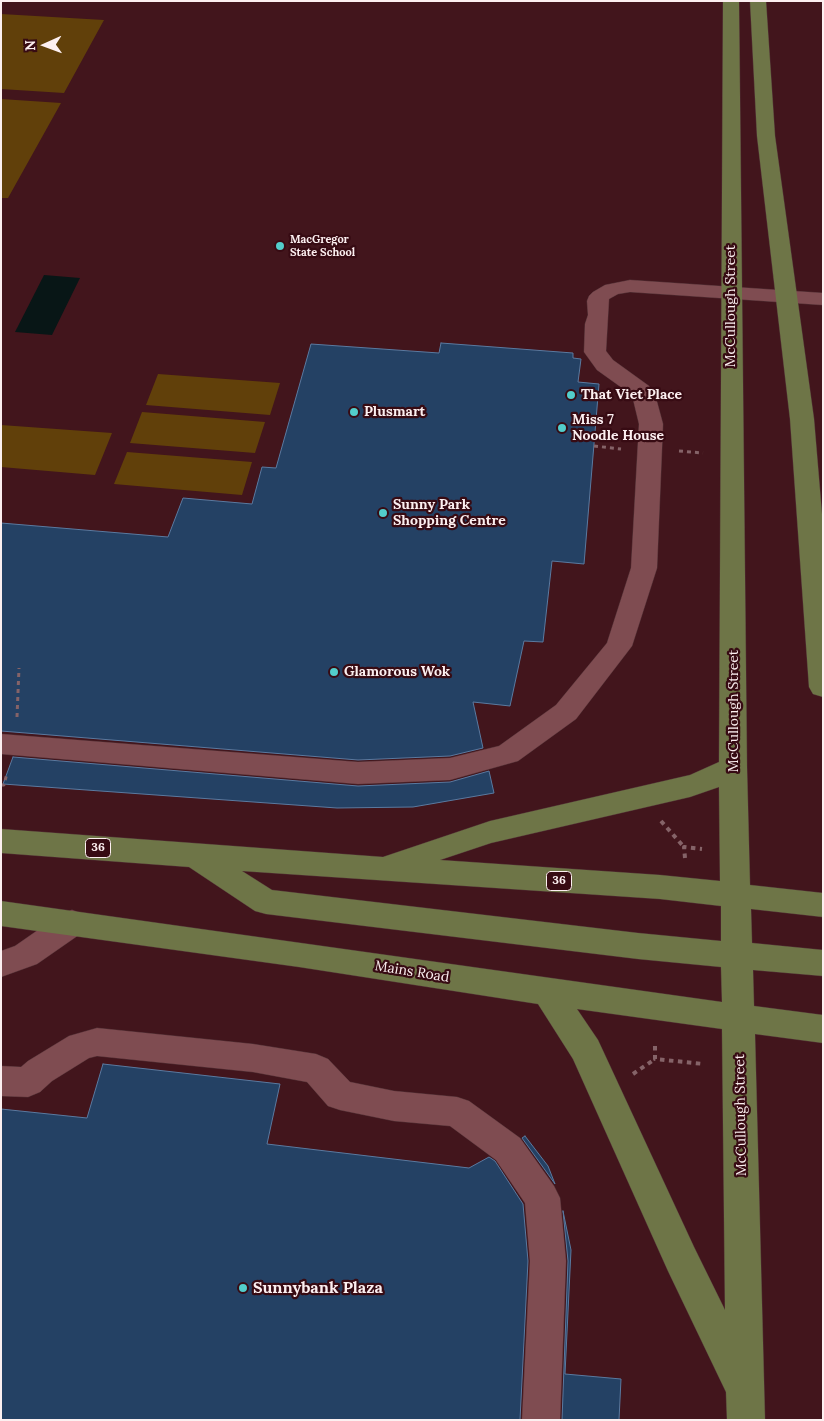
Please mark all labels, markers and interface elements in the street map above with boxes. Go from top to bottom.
north arrow [20,20,70,70]
text: N [21,40,39,51]
place label: MacGregor State School [290,233,355,259]
marker: MacGregor State School [274,240,286,252]
street label: McCullough Street [723,245,739,367]
place label: That Viet Place [581,387,682,403]
marker: That Viet Place [565,389,577,401]
place label: Plusmart [364,404,425,420]
marker: Plusmart [348,406,360,418]
place label: Miss 7 Noodle House [572,412,664,444]
marker: Miss 7 Noodle House [556,422,568,434]
place label: Sunny Park Shopping Centre [393,497,506,530]
marker: Sunny Park Shopping Centre [377,507,389,519]
street label: McCullough Street [726,650,742,772]
place label: Glamorous Wok [344,664,450,680]
marker: Glamorous Wok [328,666,340,678]
road number: 36 [86,838,110,858]
road number: 36 [546,871,572,890]
street label: Mains Road [374,958,450,986]
street label: McCullough Street [732,1054,750,1176]
place label: Sunnybank Plaza [253,1278,383,1298]
marker: Sunnybank Plaza [237,1282,249,1294]

